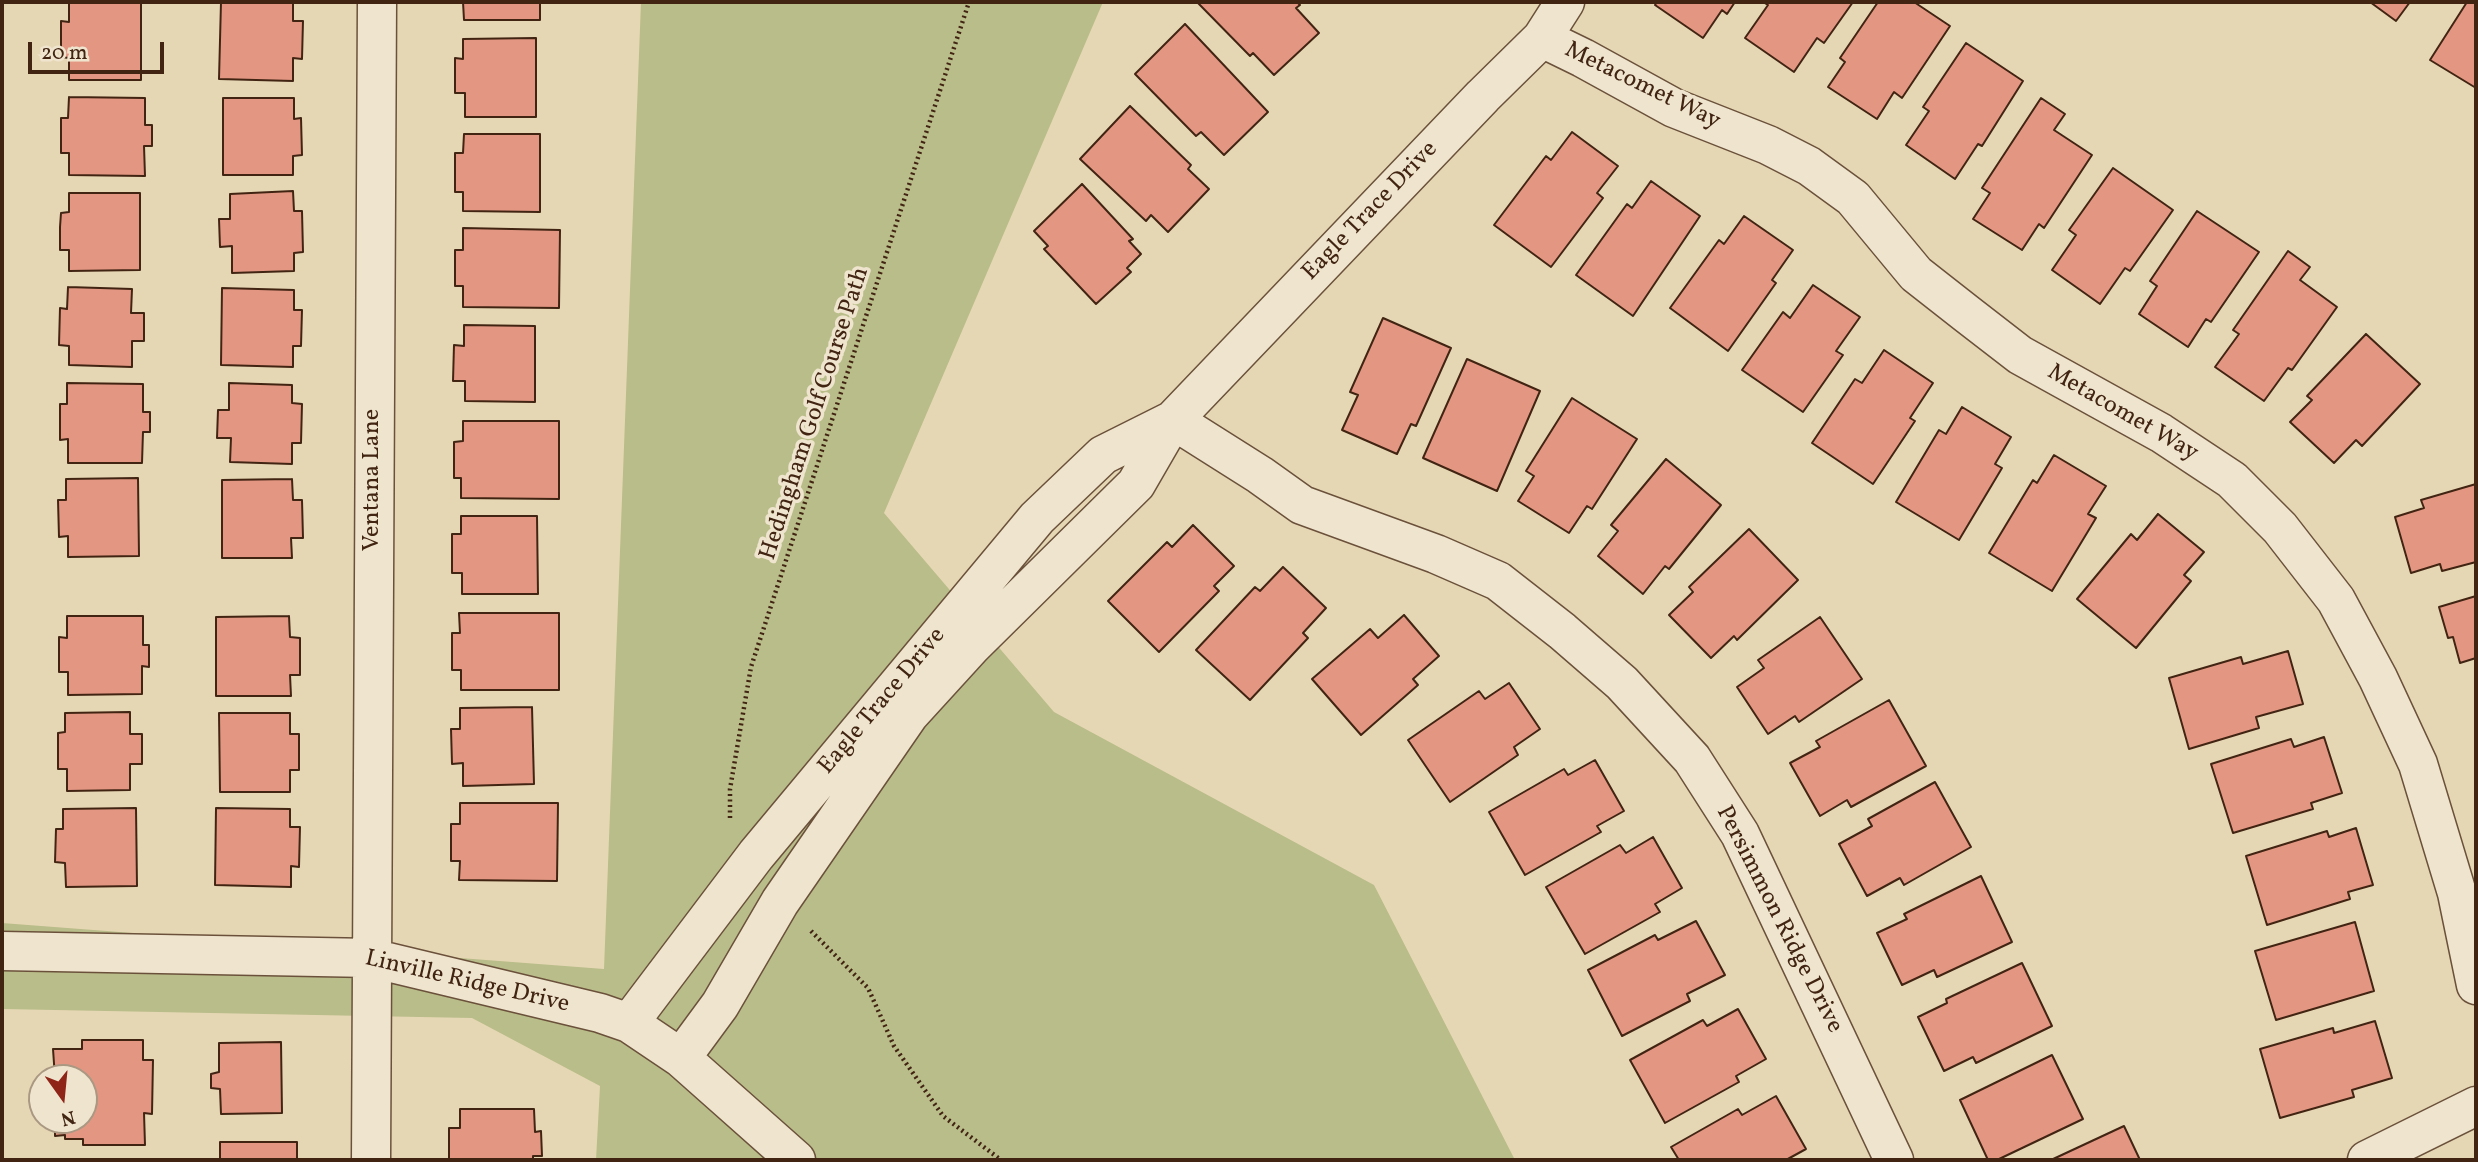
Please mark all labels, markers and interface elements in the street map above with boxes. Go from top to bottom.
scale bar [32,28,168,72]
street label: Metacomet Way [1559,37,1725,137]
text: 20 m [41,39,87,68]
street label: Eagle Trace Drive [1297,136,1445,288]
street label: Hedingham Golf Course Path [755,264,877,564]
street label: Metacomet Way [2041,359,2203,469]
street label: Ventana Lane [360,409,388,551]
street label: Eagle Trace Drive [813,623,953,781]
street label: Persimmon Ridge Drive [1708,802,1848,1038]
street label: Linville Ridge Drive [362,945,572,1021]
north arrow [28,1064,98,1134]
text: N [58,1103,78,1132]

